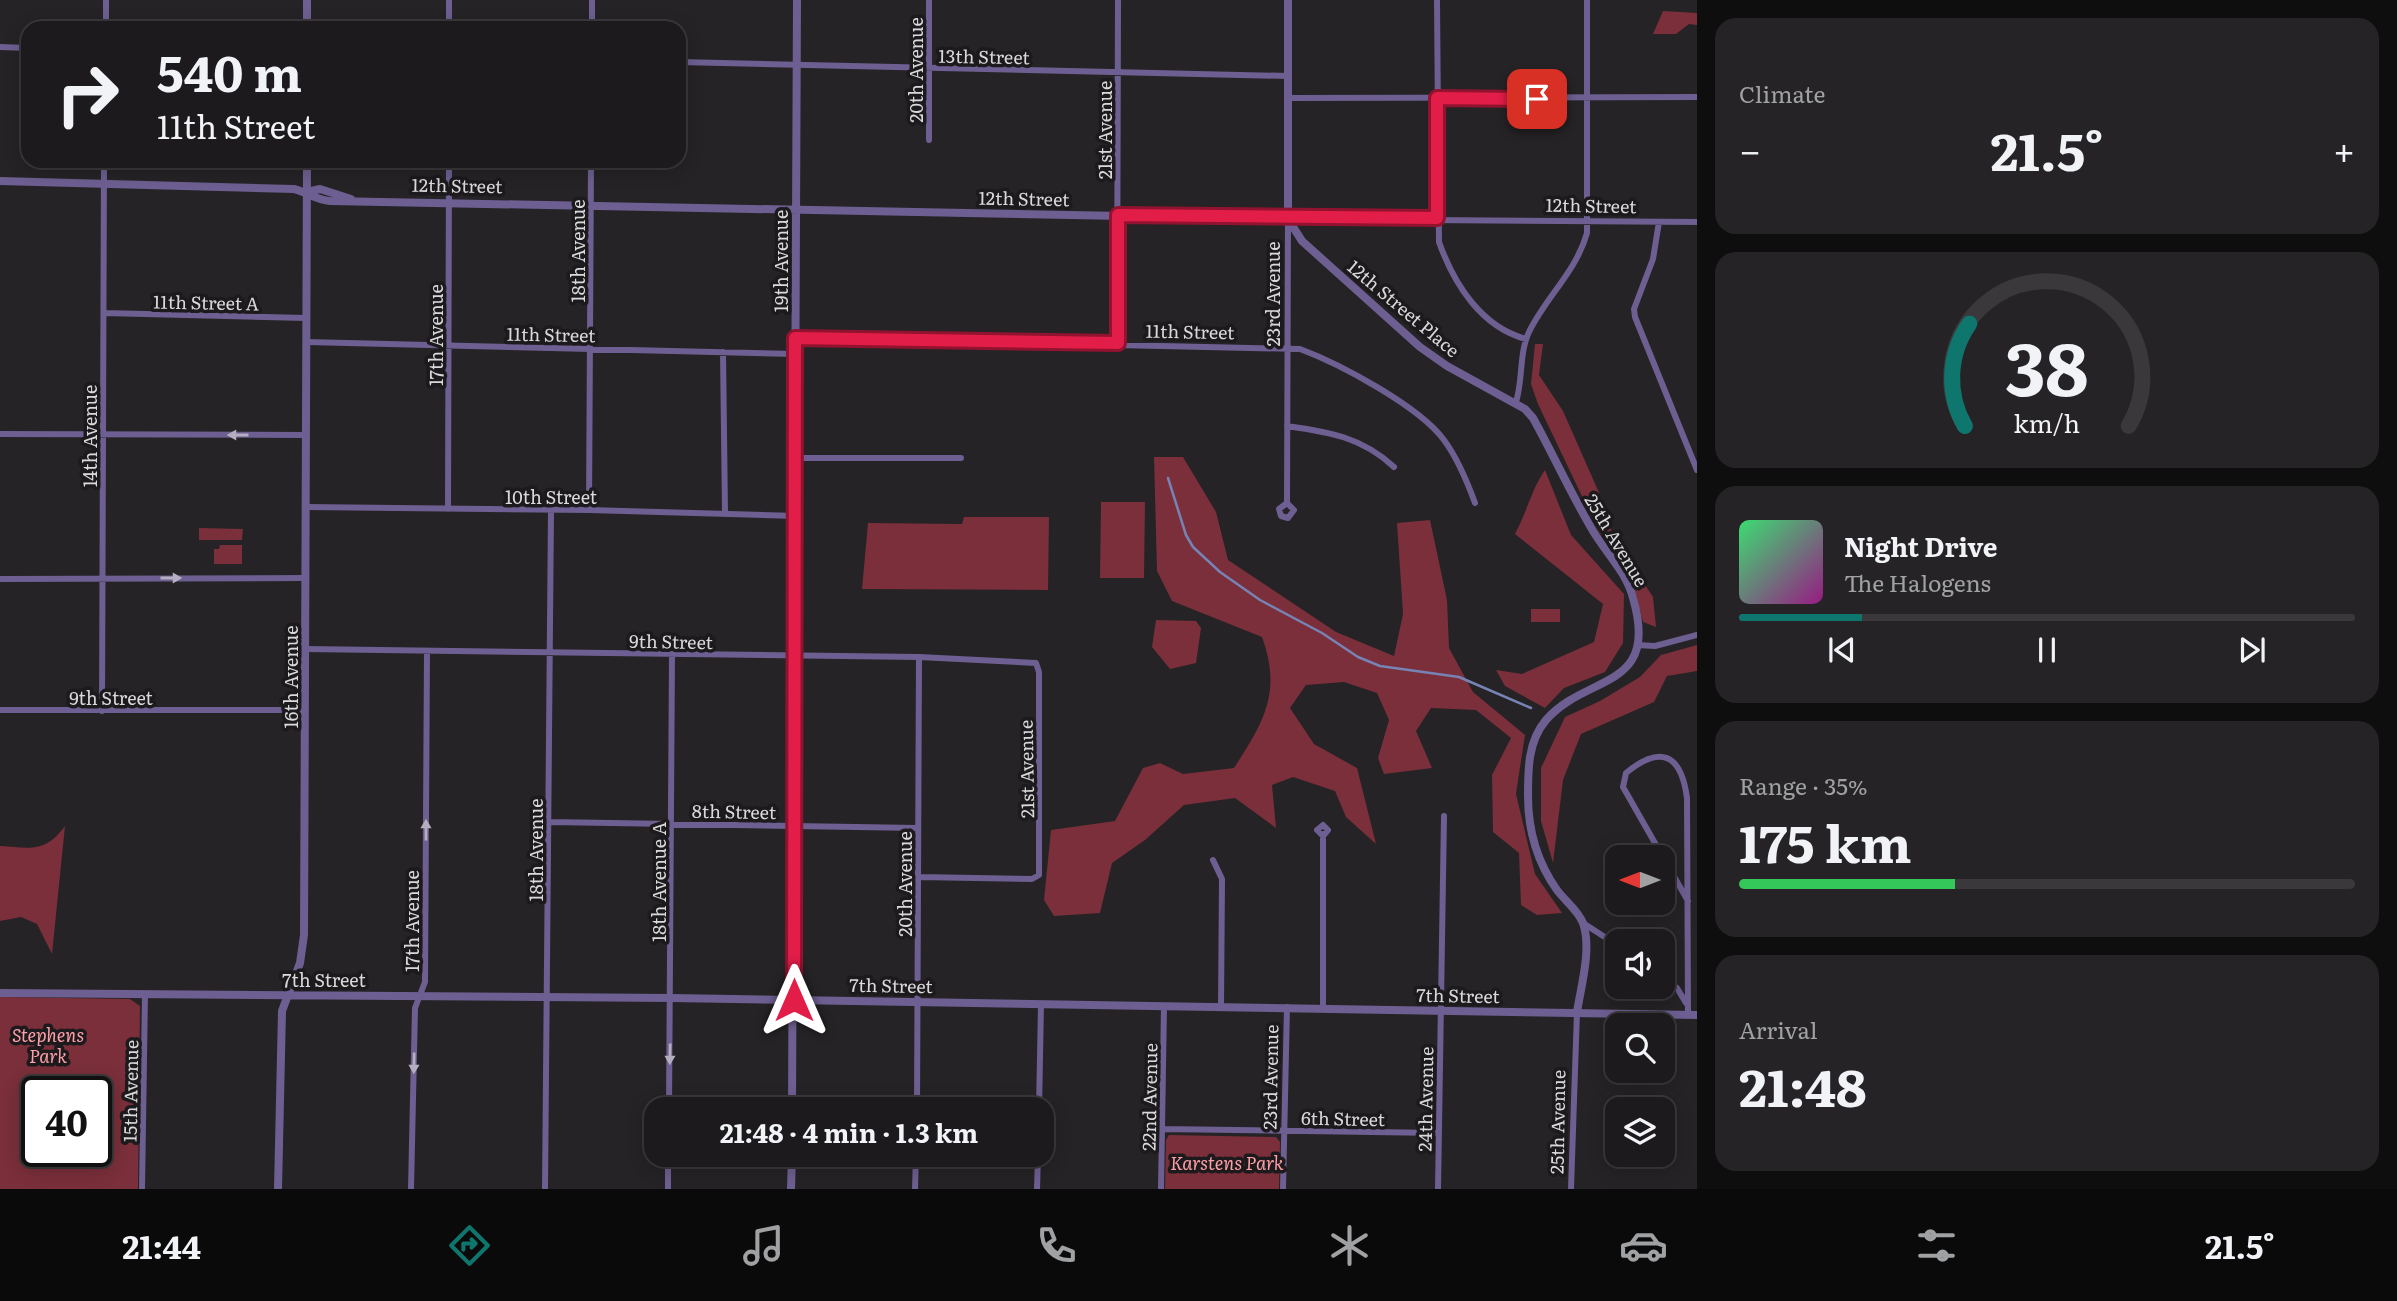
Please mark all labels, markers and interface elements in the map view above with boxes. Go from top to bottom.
street label: 20th Avenue [902,17,929,123]
text: 540 m [157,34,302,107]
street label: 13th Street [938,42,1031,70]
icon: right [42,49,133,140]
pin [1507,69,1567,129]
text: Climate [1739,76,1825,110]
icon: arrive [1518,80,1556,118]
street label: 21st Avenue [1091,81,1118,179]
text: 11th Street [157,101,315,149]
text: 21.5° [1990,110,2104,187]
text: − [1739,120,1761,177]
text: + [2333,120,2355,177]
street label: 12th Street [411,171,503,199]
street label: 12th Street [978,184,1070,212]
street label: 12th Street [1545,191,1637,219]
street label: 18th Avenue [564,199,591,303]
street label: 19th Avenue [767,210,794,312]
street label: 23rd Avenue [1259,241,1286,347]
street label: 12th Street Place [1342,253,1466,363]
street label: 17th Avenue [422,284,449,386]
street label: 11th Street A [153,288,259,316]
text: 38 [2005,311,2089,419]
street label: 11th Street [1145,317,1235,345]
street label: 11th Street [506,320,596,348]
street label: 14th Avenue [76,385,103,487]
text: km/h [2014,404,2080,441]
one-way arrow [227,429,249,441]
street label: 10th Street [505,483,598,510]
street label: 25th Avenue [1579,488,1655,592]
text: Night Drive [1844,526,1998,565]
text: The Halogens [1844,565,1991,599]
one-way arrow [161,572,183,584]
street label: 16th Avenue [277,626,304,728]
street label: 9th Street [629,627,714,655]
icon: previous [1823,631,1861,669]
icon: pause [2028,631,2066,669]
icon: next [2233,631,2271,669]
street label: 9th Street [69,684,154,711]
street label: 21st Avenue [1012,720,1040,818]
text: Range · 35% [1739,768,1868,802]
street label: 8th Street [692,797,777,825]
street label: 18th Avenue [522,798,549,902]
text: 175 km [1739,802,1912,879]
one-way arrow [420,819,432,841]
street label: 18th Avenue A [645,822,672,942]
street label: 20th Avenue [891,831,918,937]
north arrow [1605,845,1675,915]
map controls [1605,845,1675,1167]
street label: 17th Avenue [398,870,425,972]
button: sound [1605,929,1675,999]
position arrow [757,963,831,1037]
street label: 7th Street [282,966,366,993]
street label: 7th Street [849,971,934,999]
street label: 7th Street [1416,981,1501,1009]
text: Arrival [1739,1012,1818,1046]
button: search [1605,1013,1675,1083]
park label: Stephens Park [12,1021,84,1069]
street label: 23rd Avenue [1256,1024,1284,1130]
street label: 15th Avenue [116,1040,144,1142]
one-way arrow [665,1043,676,1065]
street label: 22nd Avenue [1135,1043,1163,1151]
street label: 24th Avenue [1411,1046,1439,1152]
text: 21:48 [1739,1046,1867,1123]
one-way arrow [408,1052,420,1074]
street label: 25th Avenue [1543,1070,1571,1174]
speed limit sign: 40 [21,1076,112,1167]
button: layers [1605,1097,1675,1167]
street label: 6th Street [1301,1104,1386,1132]
text: 21:48 · 4 min · 1.3 km [720,1112,978,1151]
park label: Karstens Park [1170,1149,1284,1176]
text: 21:44 [122,1221,201,1269]
icon: directions [445,1221,494,1270]
icon: music [739,1221,788,1270]
icon: phone [1032,1221,1081,1270]
icon: climate [1325,1221,1374,1270]
icon: car [1619,1221,1668,1270]
icon: filters [1912,1221,1961,1270]
text: 21.5° [2205,1221,2275,1269]

